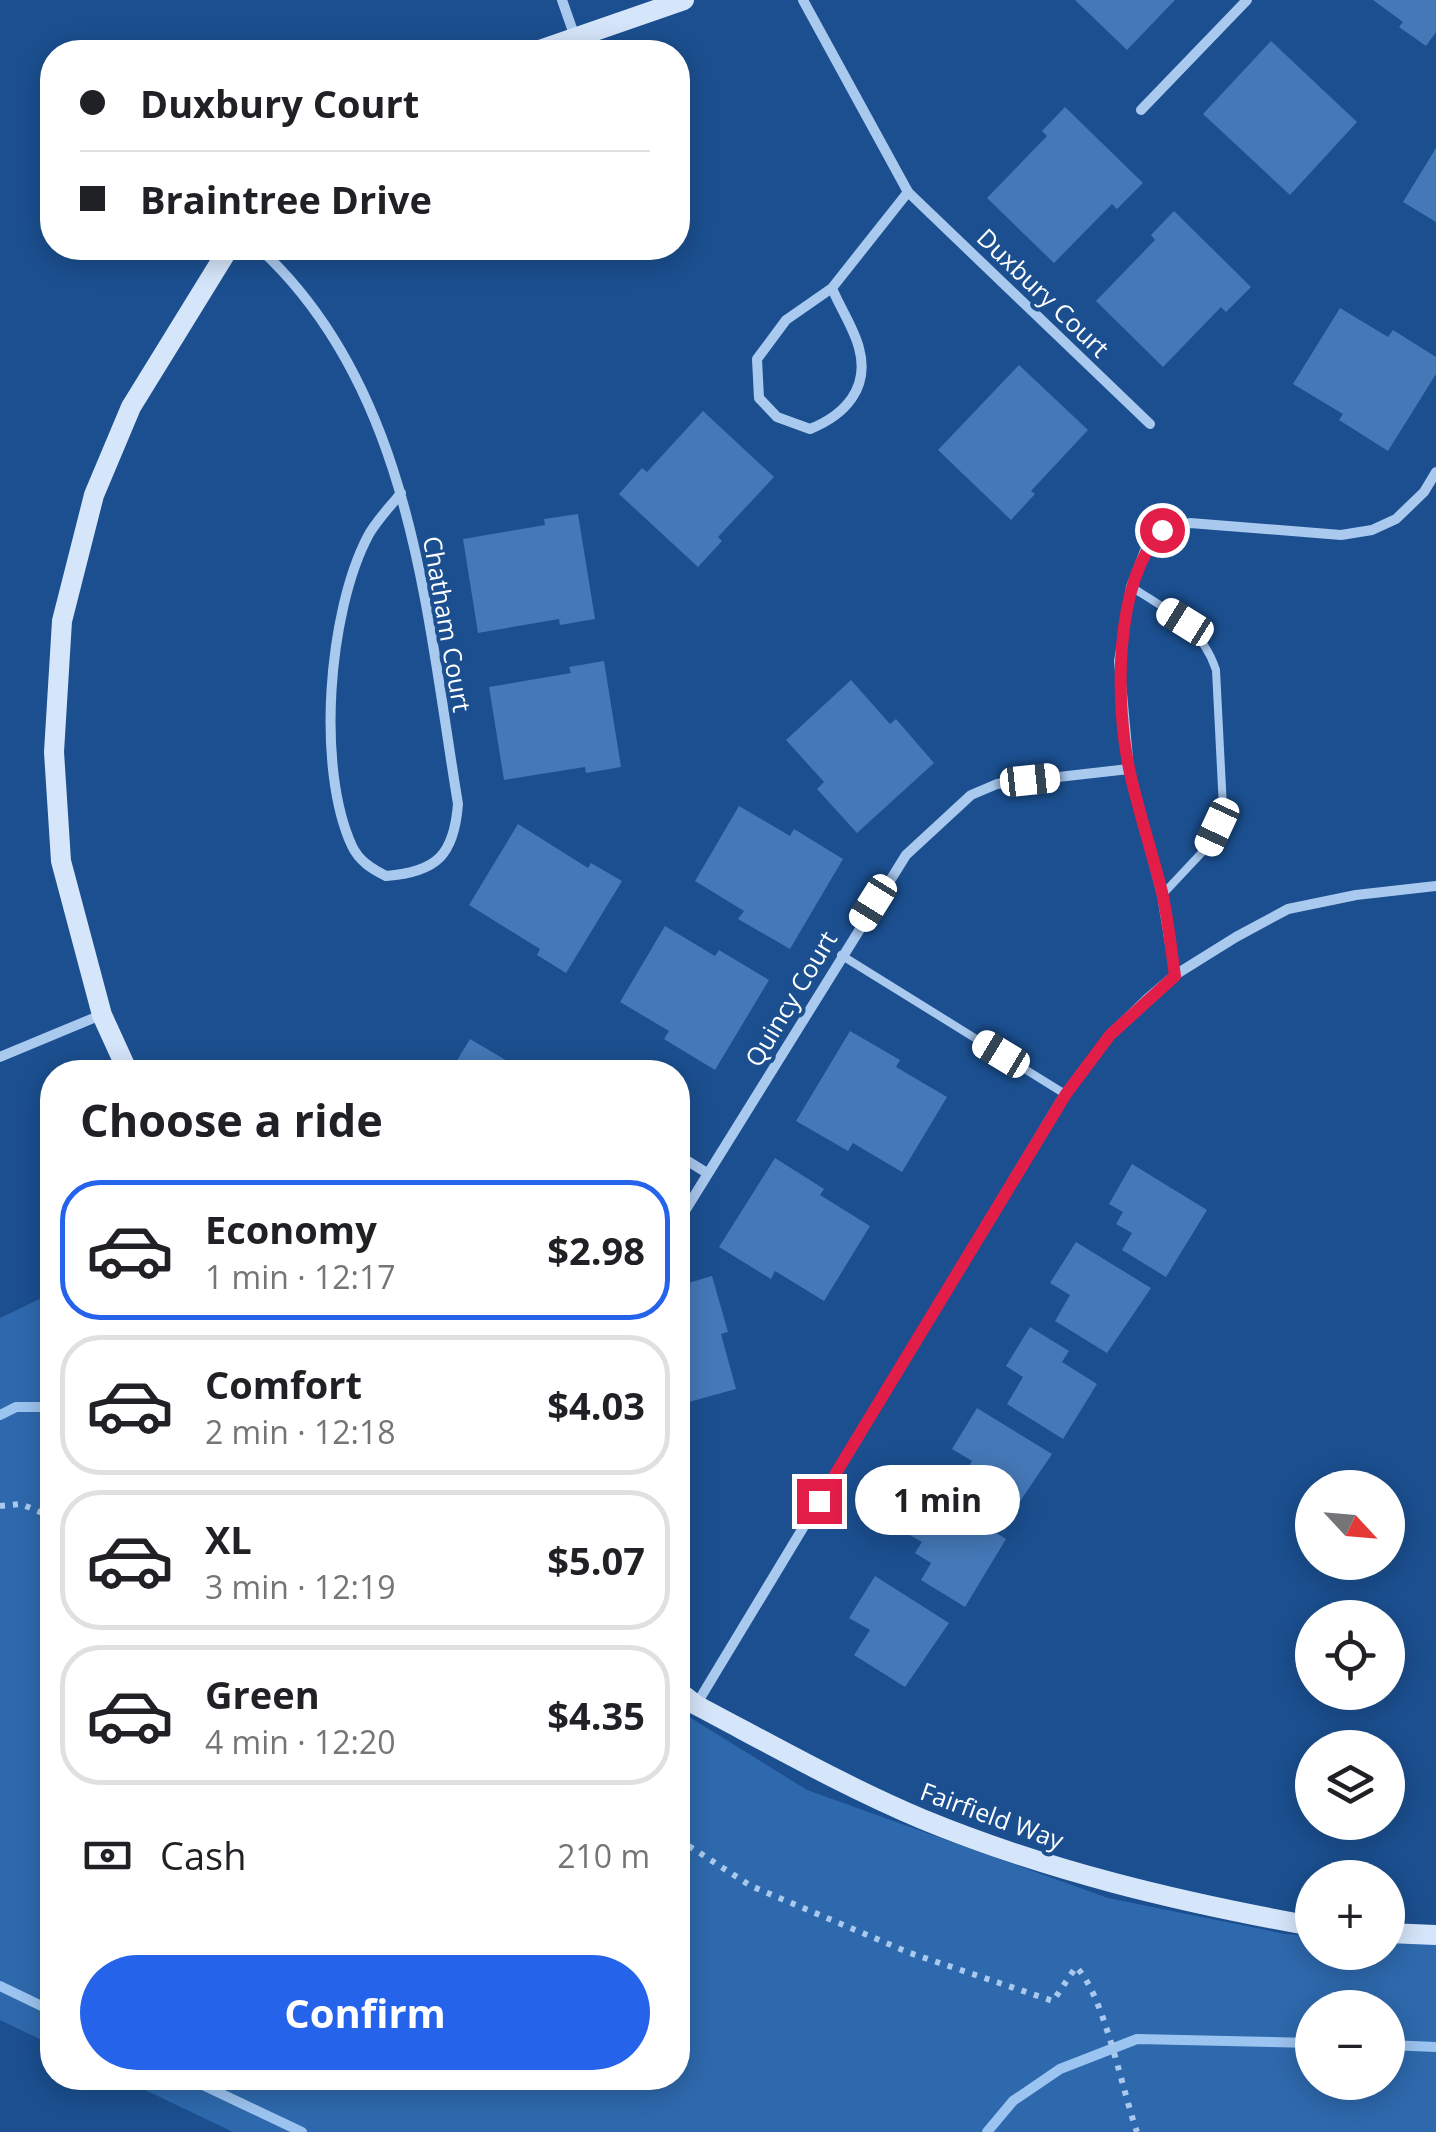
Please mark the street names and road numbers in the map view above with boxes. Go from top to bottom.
street label: Duxbury Court [970,220,1117,364]
street label: Chatham Court [416,533,480,715]
street label: Quincy Court [736,924,844,1073]
street label: Fairfield Way [916,1773,1069,1857]

